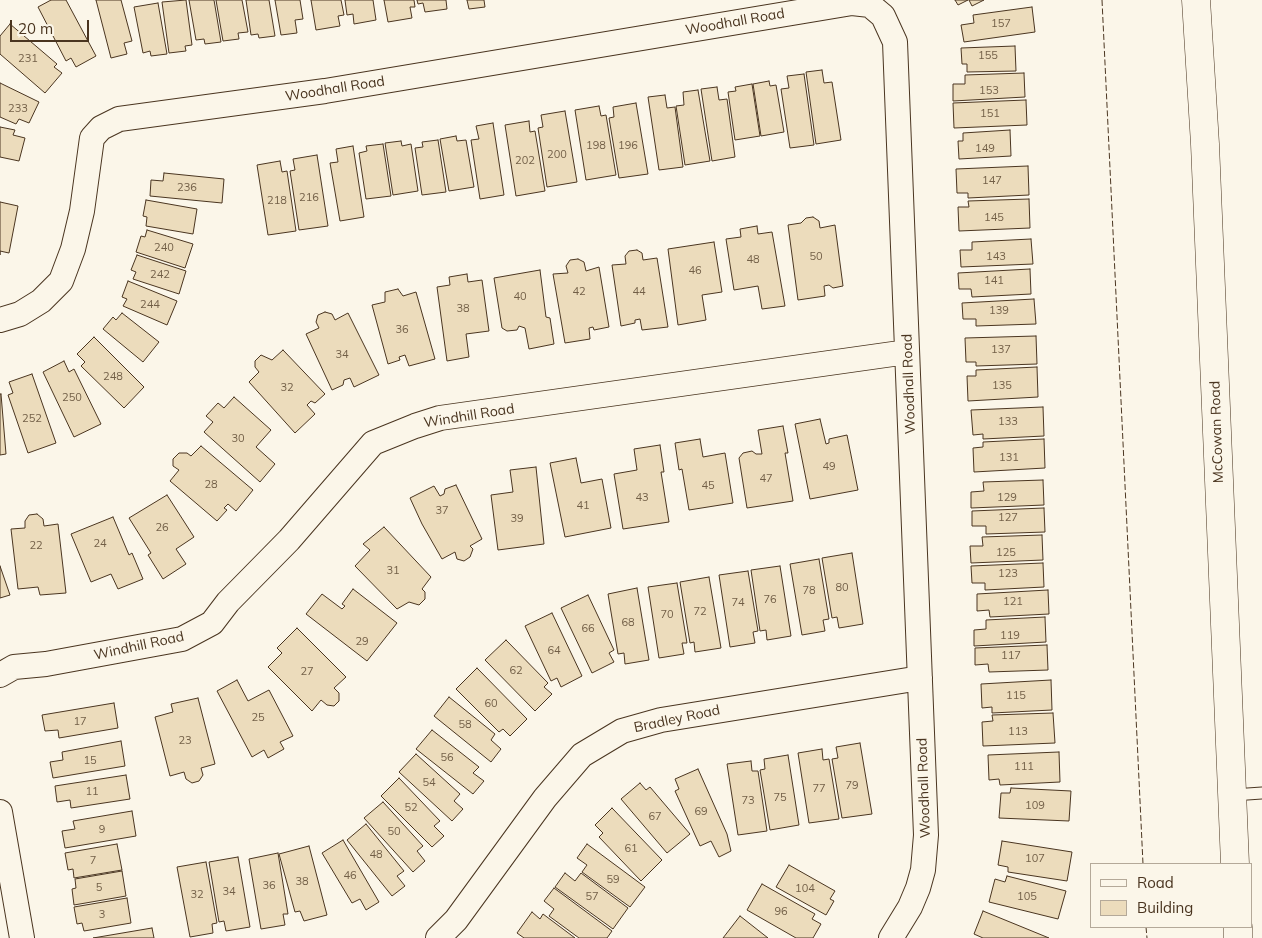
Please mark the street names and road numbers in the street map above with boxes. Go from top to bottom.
street label: Woodhall Road [684,5,786,39]
street label: Woodhall Road [284,73,386,105]
street label: Woodhall Road [899,334,919,434]
street label: McCowan Road [1207,380,1227,484]
street label: Windhill Road [422,401,516,431]
street label: Windhill Road [92,628,186,664]
street label: Bradley Road [632,702,722,736]
street label: Woodhall Road [914,738,934,838]

